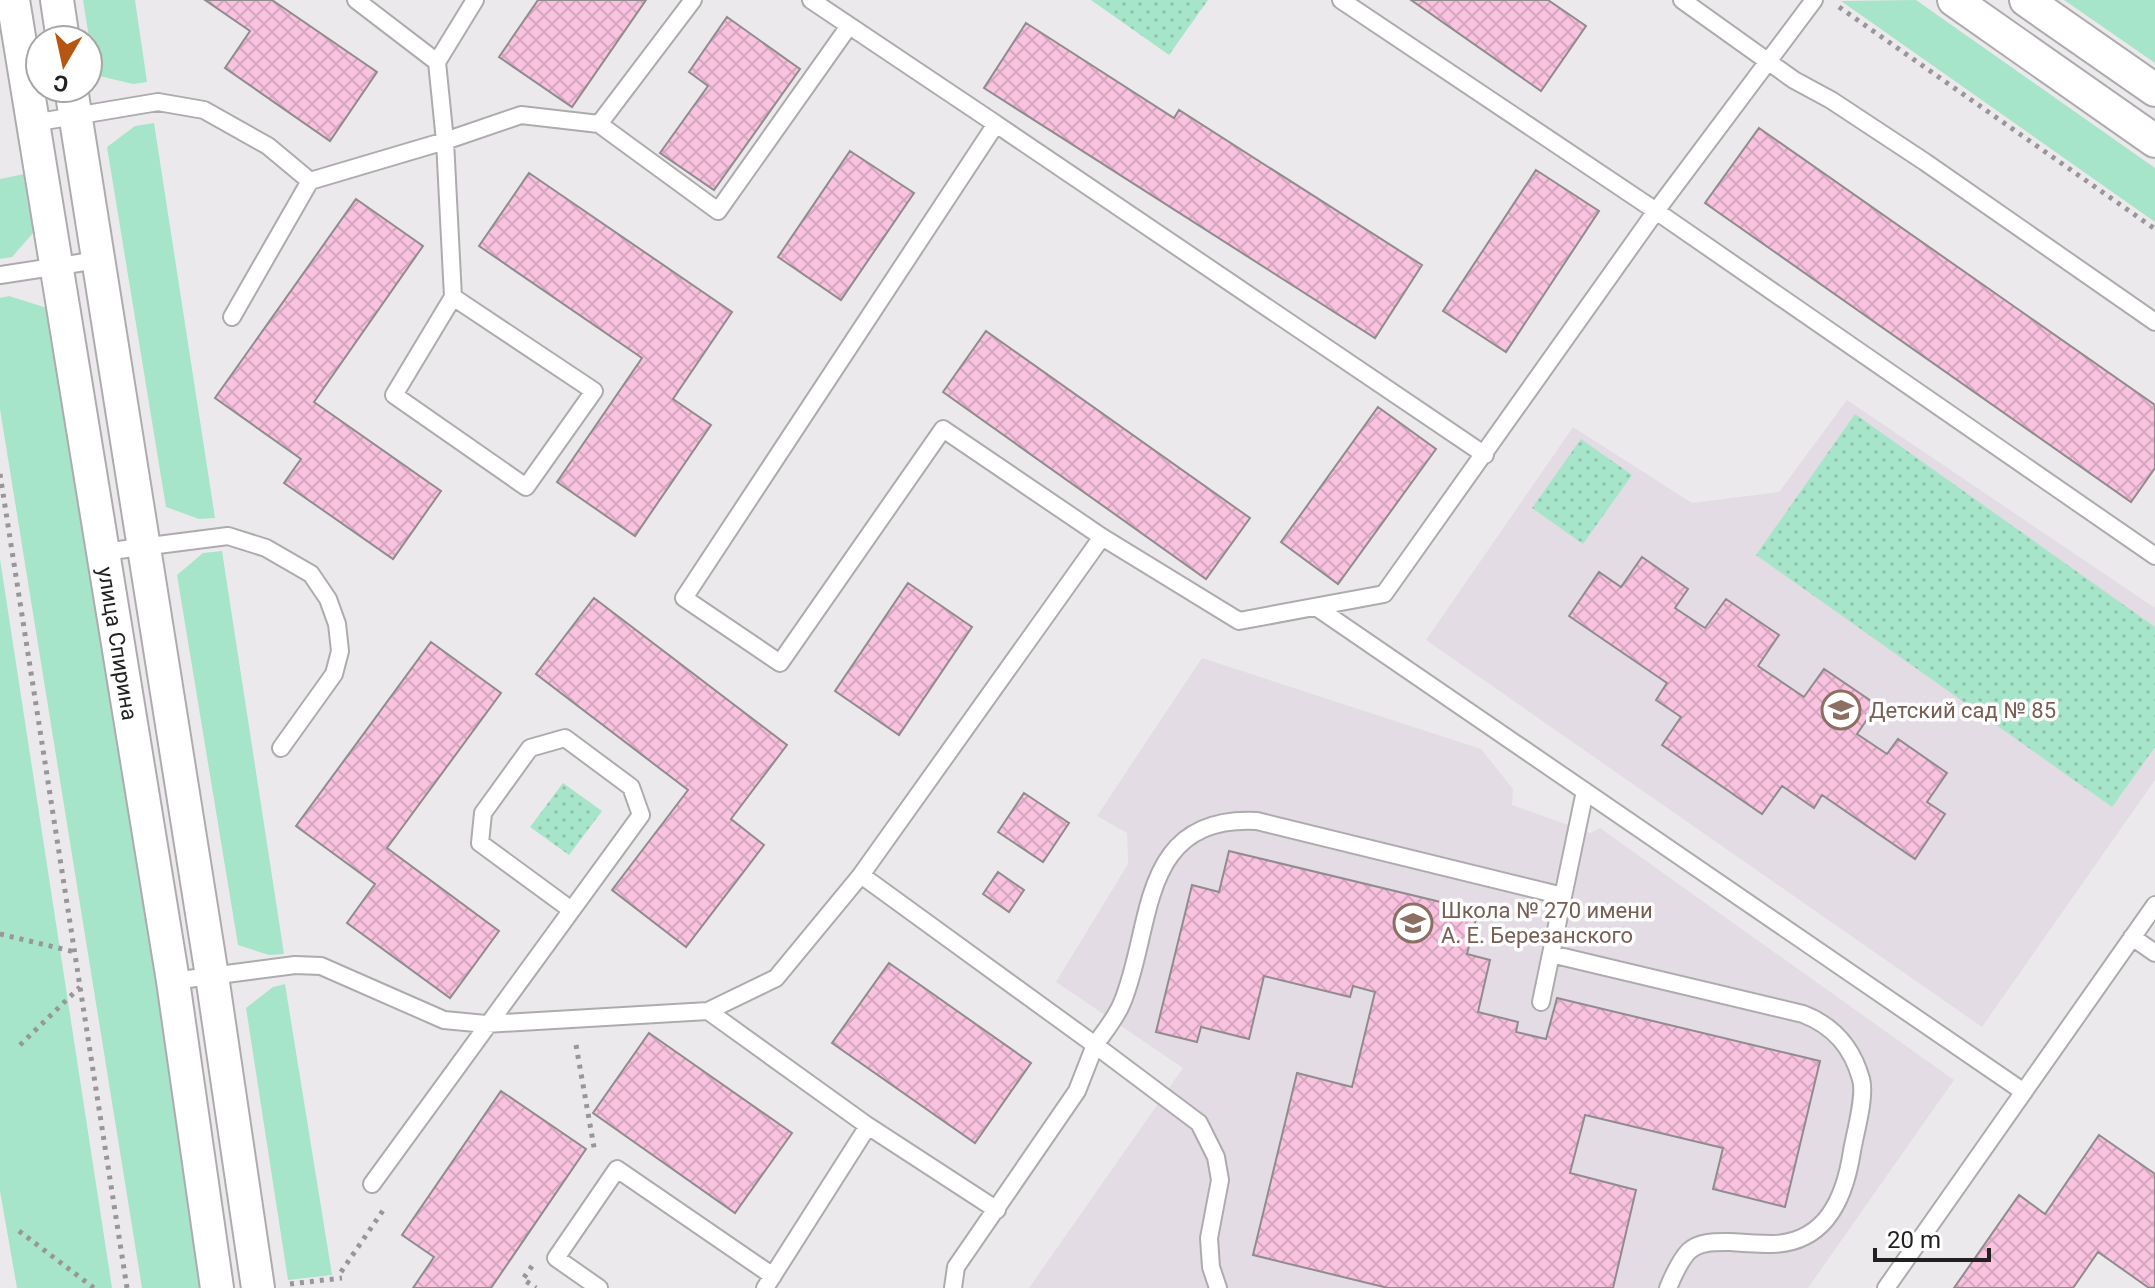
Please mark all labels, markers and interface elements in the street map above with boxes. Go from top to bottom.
north arrow [24,24,104,104]
text: С [52,70,70,97]
street label: улица Спирина [93,565,143,722]
school or university icon: Детский сад № 85 [1820,689,1862,731]
place label: Детский сад № 85 [1869,698,2056,723]
place label: Школа № 270 имени А. Е. Березанского [1441,898,1653,948]
school or university icon: Школа № 270 имени А. Е. Березанского [1392,902,1434,944]
scale bar [1875,1212,1989,1262]
text: 20 m [1887,1226,1941,1254]

